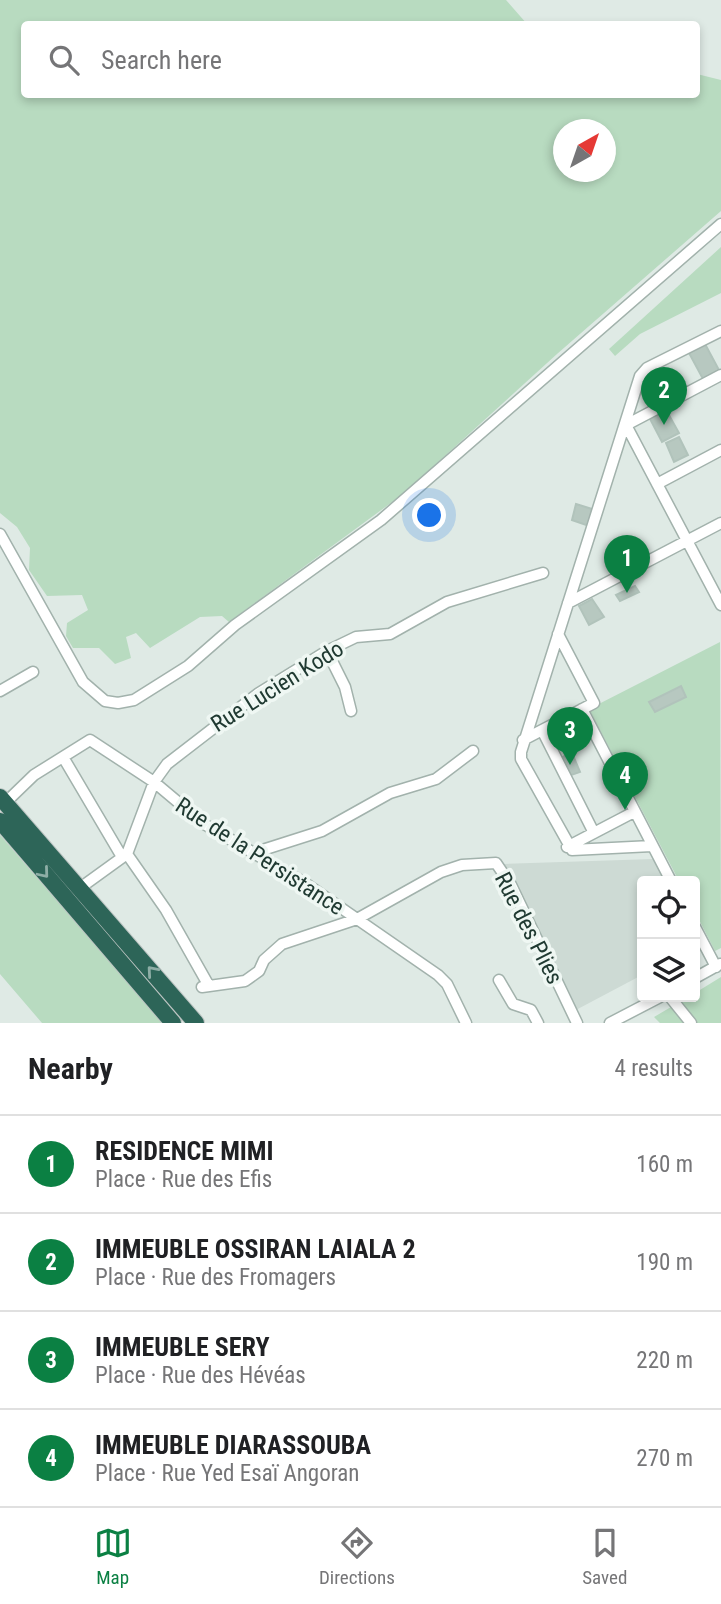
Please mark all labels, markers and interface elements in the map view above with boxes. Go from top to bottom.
search box [21,21,700,98]
icon: search [45,41,83,79]
text: Search here [101,45,222,75]
north arrow [553,119,616,182]
pin: 2 [641,367,687,425]
your location [412,498,446,532]
pin: 1 [604,535,650,593]
street label: Rue Lucien Kodo [206,635,348,738]
pin: 3 [547,707,593,765]
pin: 4 [602,752,648,810]
street label: Rue de la Persistance [170,792,349,921]
one-way arrow [36,865,48,878]
street label: Rue des Plies [489,868,568,989]
map controls [637,876,700,1002]
button: locate [637,876,700,939]
button: layers [637,939,700,1002]
one-way arrow [148,967,160,980]
text: Nearby [28,1051,113,1086]
text: 4 results [615,1055,693,1082]
text: RESIDENCE MIMI [95,1136,274,1166]
text: 1 [45,1151,57,1178]
text: 160 m [636,1151,693,1178]
text: Place · Rue des Efis [95,1166,272,1193]
text: IMMEUBLE OSSIRAN LAIALA 2 [95,1234,416,1264]
text: 2 [45,1249,57,1276]
text: 190 m [636,1249,693,1276]
text: Place · Rue des Fromagers [95,1264,336,1291]
text: IMMEUBLE SERY [95,1332,270,1362]
text: 3 [45,1347,57,1374]
text: 220 m [636,1347,693,1374]
text: Place · Rue des Hévéas [95,1362,306,1389]
text: IMMEUBLE DIARASSOUBA [95,1430,371,1460]
text: 4 [45,1445,57,1472]
text: 270 m [636,1445,693,1472]
text: Place · Rue Yed Esaï Angoran [95,1460,359,1487]
tab: Map [94,1524,132,1589]
tab: Directions [319,1524,395,1589]
tab: Saved [582,1524,627,1589]

